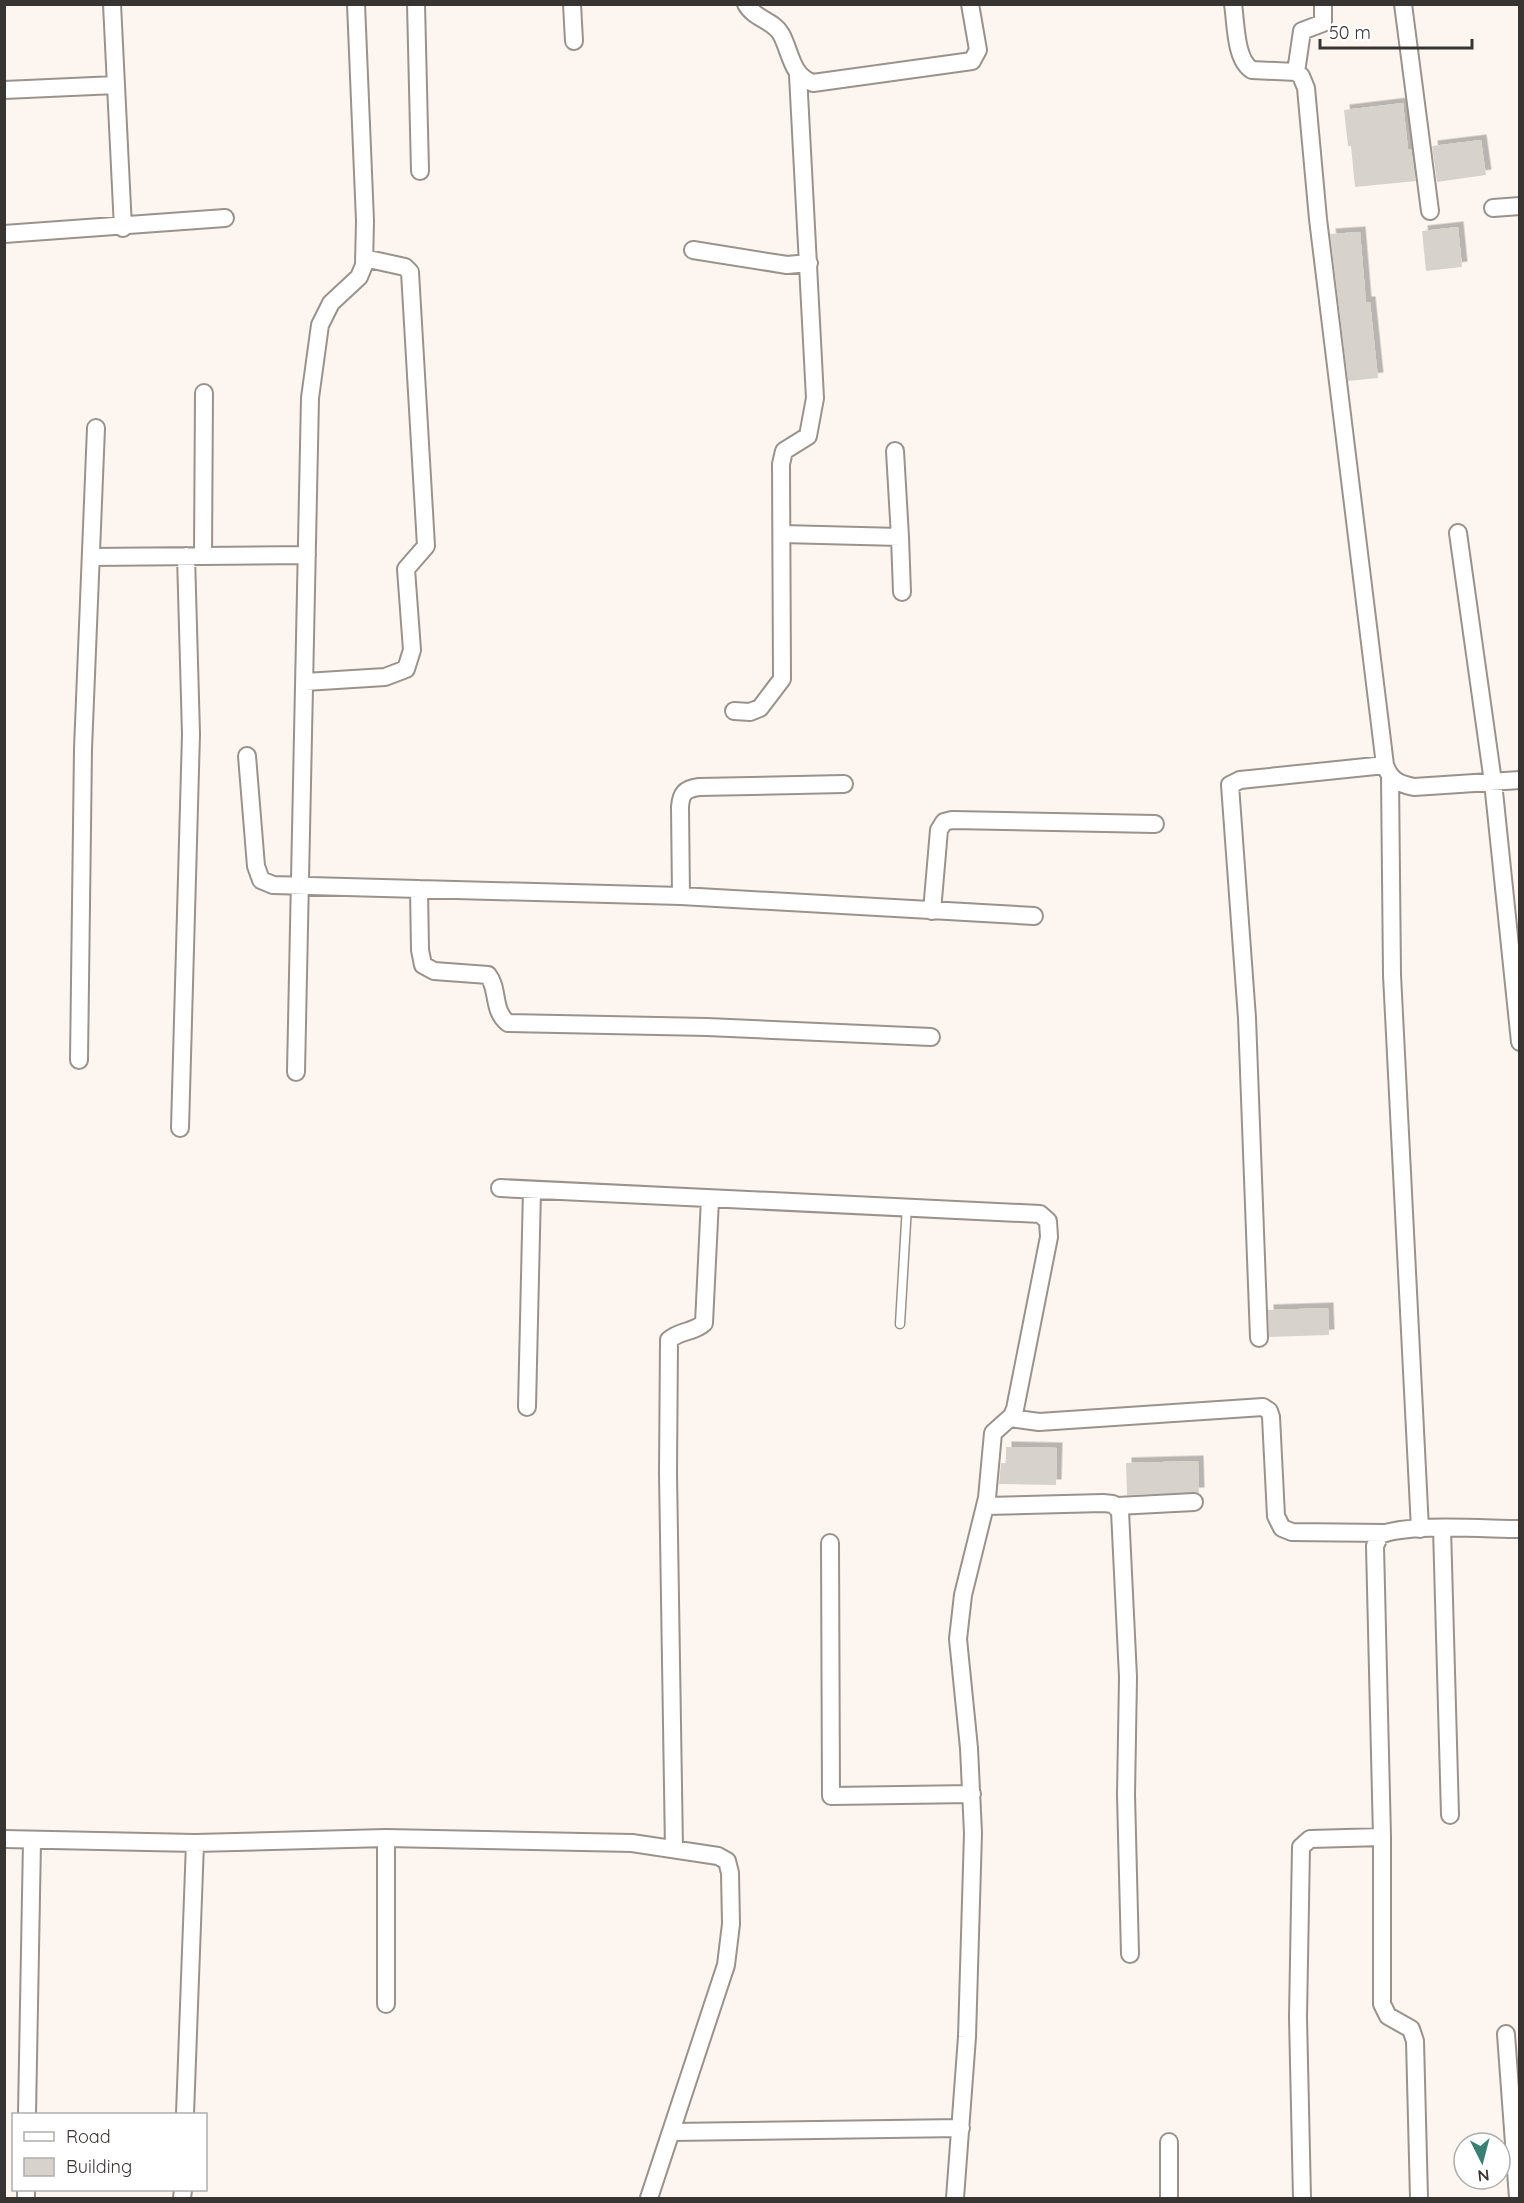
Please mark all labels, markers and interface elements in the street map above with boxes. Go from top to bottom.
scale bar [1320,12,1472,50]
text: 50 m [1329,21,1371,44]
legend [12,2113,207,2191]
text: Road [66,2125,111,2148]
north arrow [1452,2131,1512,2191]
text: Building [66,2155,132,2178]
text: N [1477,2165,1490,2186]

